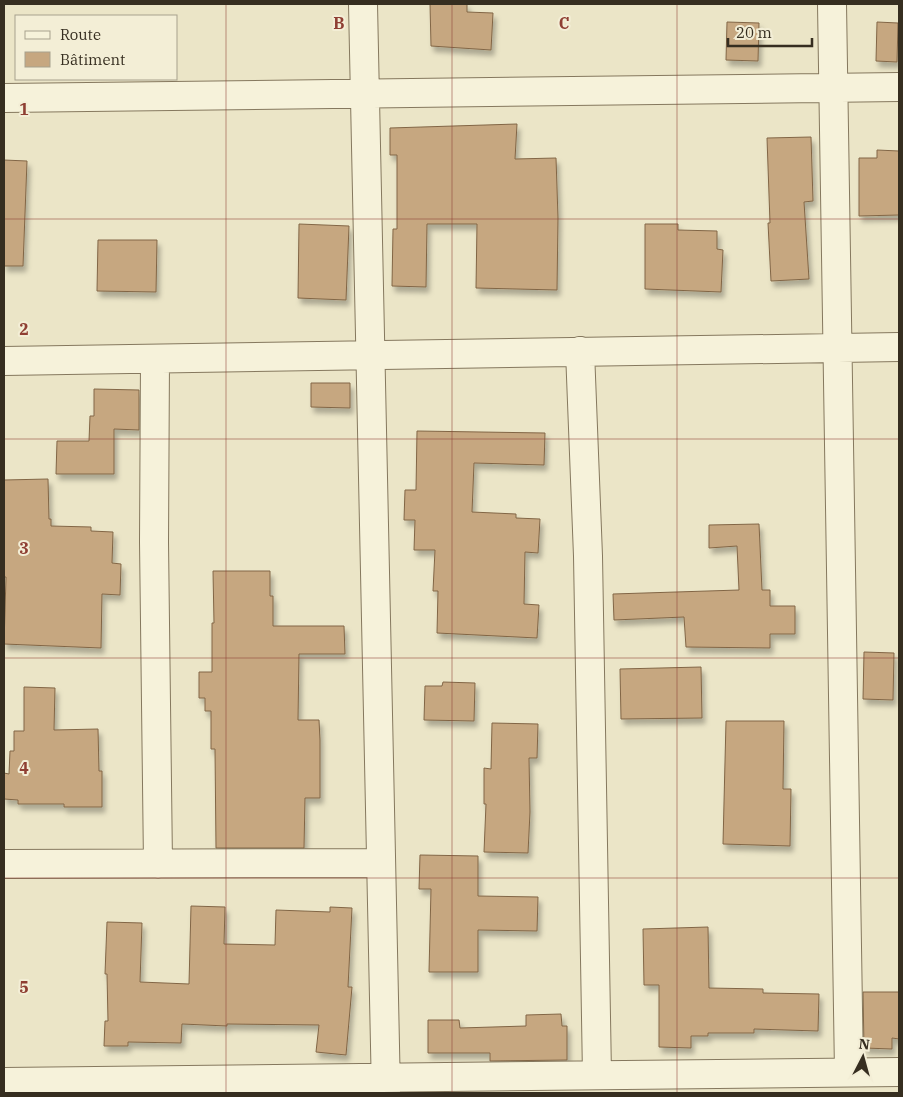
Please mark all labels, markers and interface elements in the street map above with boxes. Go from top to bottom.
text: B [333,13,345,33]
text: C [559,13,569,33]
legend [15,15,178,80]
scale bar [728,15,812,47]
text: 20 m [736,23,772,42]
text: Route [60,25,101,44]
text: Bâtiment [60,50,125,69]
text: 1 [19,99,29,119]
text: 2 [19,319,29,339]
text: 3 [19,538,29,558]
text: 4 [19,758,29,778]
text: 5 [19,977,29,997]
north arrow [838,1032,888,1082]
text: N [858,1035,871,1054]

